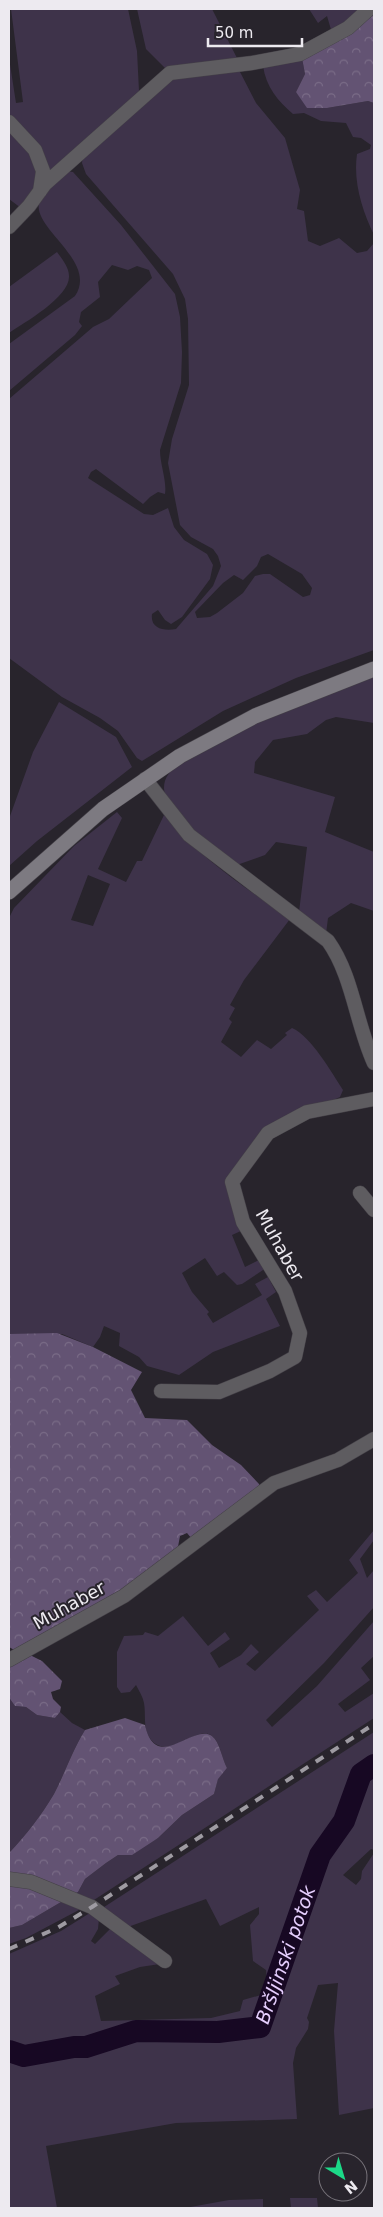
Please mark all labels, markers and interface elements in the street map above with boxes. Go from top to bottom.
scale bar [208,15,302,47]
text: 50 m [215,24,253,42]
street label: Muhaber [252,1205,309,1285]
street label: Muhaber [29,1576,109,1633]
water label: Bršljinski potok [251,1882,320,2027]
north arrow [318,2152,368,2202]
text: N [341,2177,361,2197]

